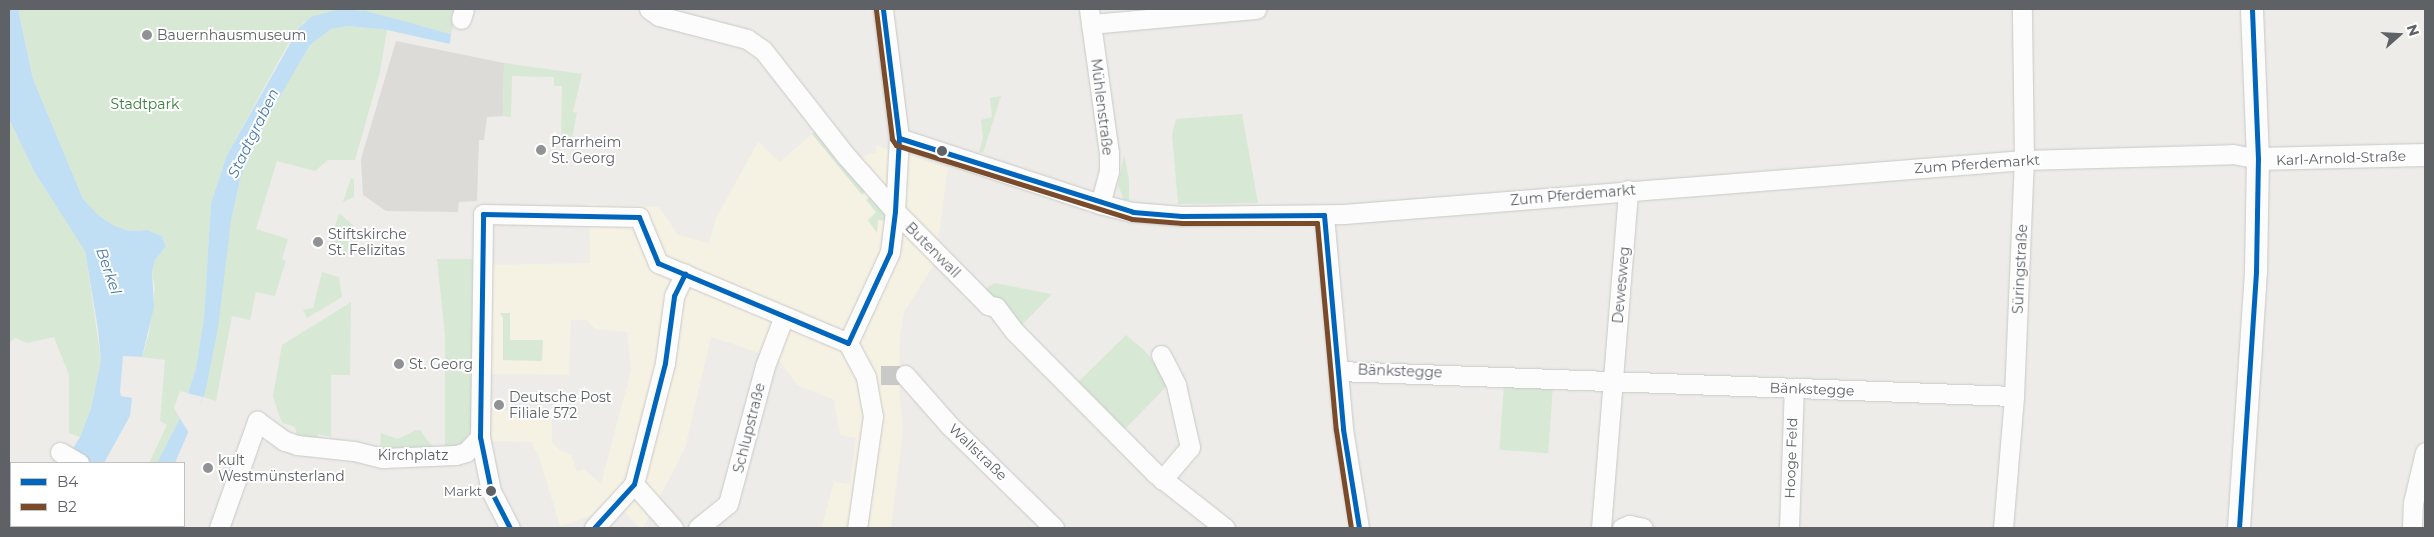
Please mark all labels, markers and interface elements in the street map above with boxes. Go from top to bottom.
north arrow [2374,10,2424,60]
text: N [2403,22,2424,38]
place label: Bauernhausmuseum [157,27,306,43]
marker: Bauernhausmuseum [141,29,153,41]
street label: Mühlenstraße [1088,58,1116,156]
water label: Stadtgraben [224,86,282,180]
park label: Stadtpark [111,96,179,112]
place label: Pfarrheim St. Georg [551,134,621,166]
marker: Pfarrheim St. Georg [535,144,547,156]
unlabelled marker [937,146,947,156]
street label: Karl-Arnold-Straße [2276,147,2406,169]
street label: Zum Pferdemarkt [1914,151,2040,177]
street label: Zum Pferdemarkt [1509,181,1637,209]
street label: Butenwall [902,219,964,281]
street label: Süringstraße [2009,224,2031,314]
place label: Stiftskirche St. Felizitas [328,226,407,258]
marker: Stiftskirche St. Felizitas [312,236,324,248]
water label: Berkel [93,245,125,297]
street label: Dewesweg [1609,246,1633,324]
place label: St. Georg [409,356,473,372]
marker: St. Georg [393,358,405,370]
street label: Bänkstegge [1357,361,1443,381]
street label: Bänkstegge [1769,379,1855,399]
street label: Schlupstraße [730,381,768,475]
place label: Deutsche Post Filiale 572 [509,389,611,422]
marker: Deutsche Post Filiale 572 [493,399,505,411]
street label: Hooge Feld [1781,417,1801,499]
street label: Wallstraße [945,420,1011,484]
street label: Kirchplatz [378,447,448,463]
place label: kult Westmünsterland [218,452,345,484]
legend [10,462,185,527]
marker: kult Westmünsterland [202,462,214,474]
text: B4 [57,472,78,491]
place label: Markt [444,483,482,499]
marker: Markt [486,486,496,496]
text: B2 [57,497,77,516]

